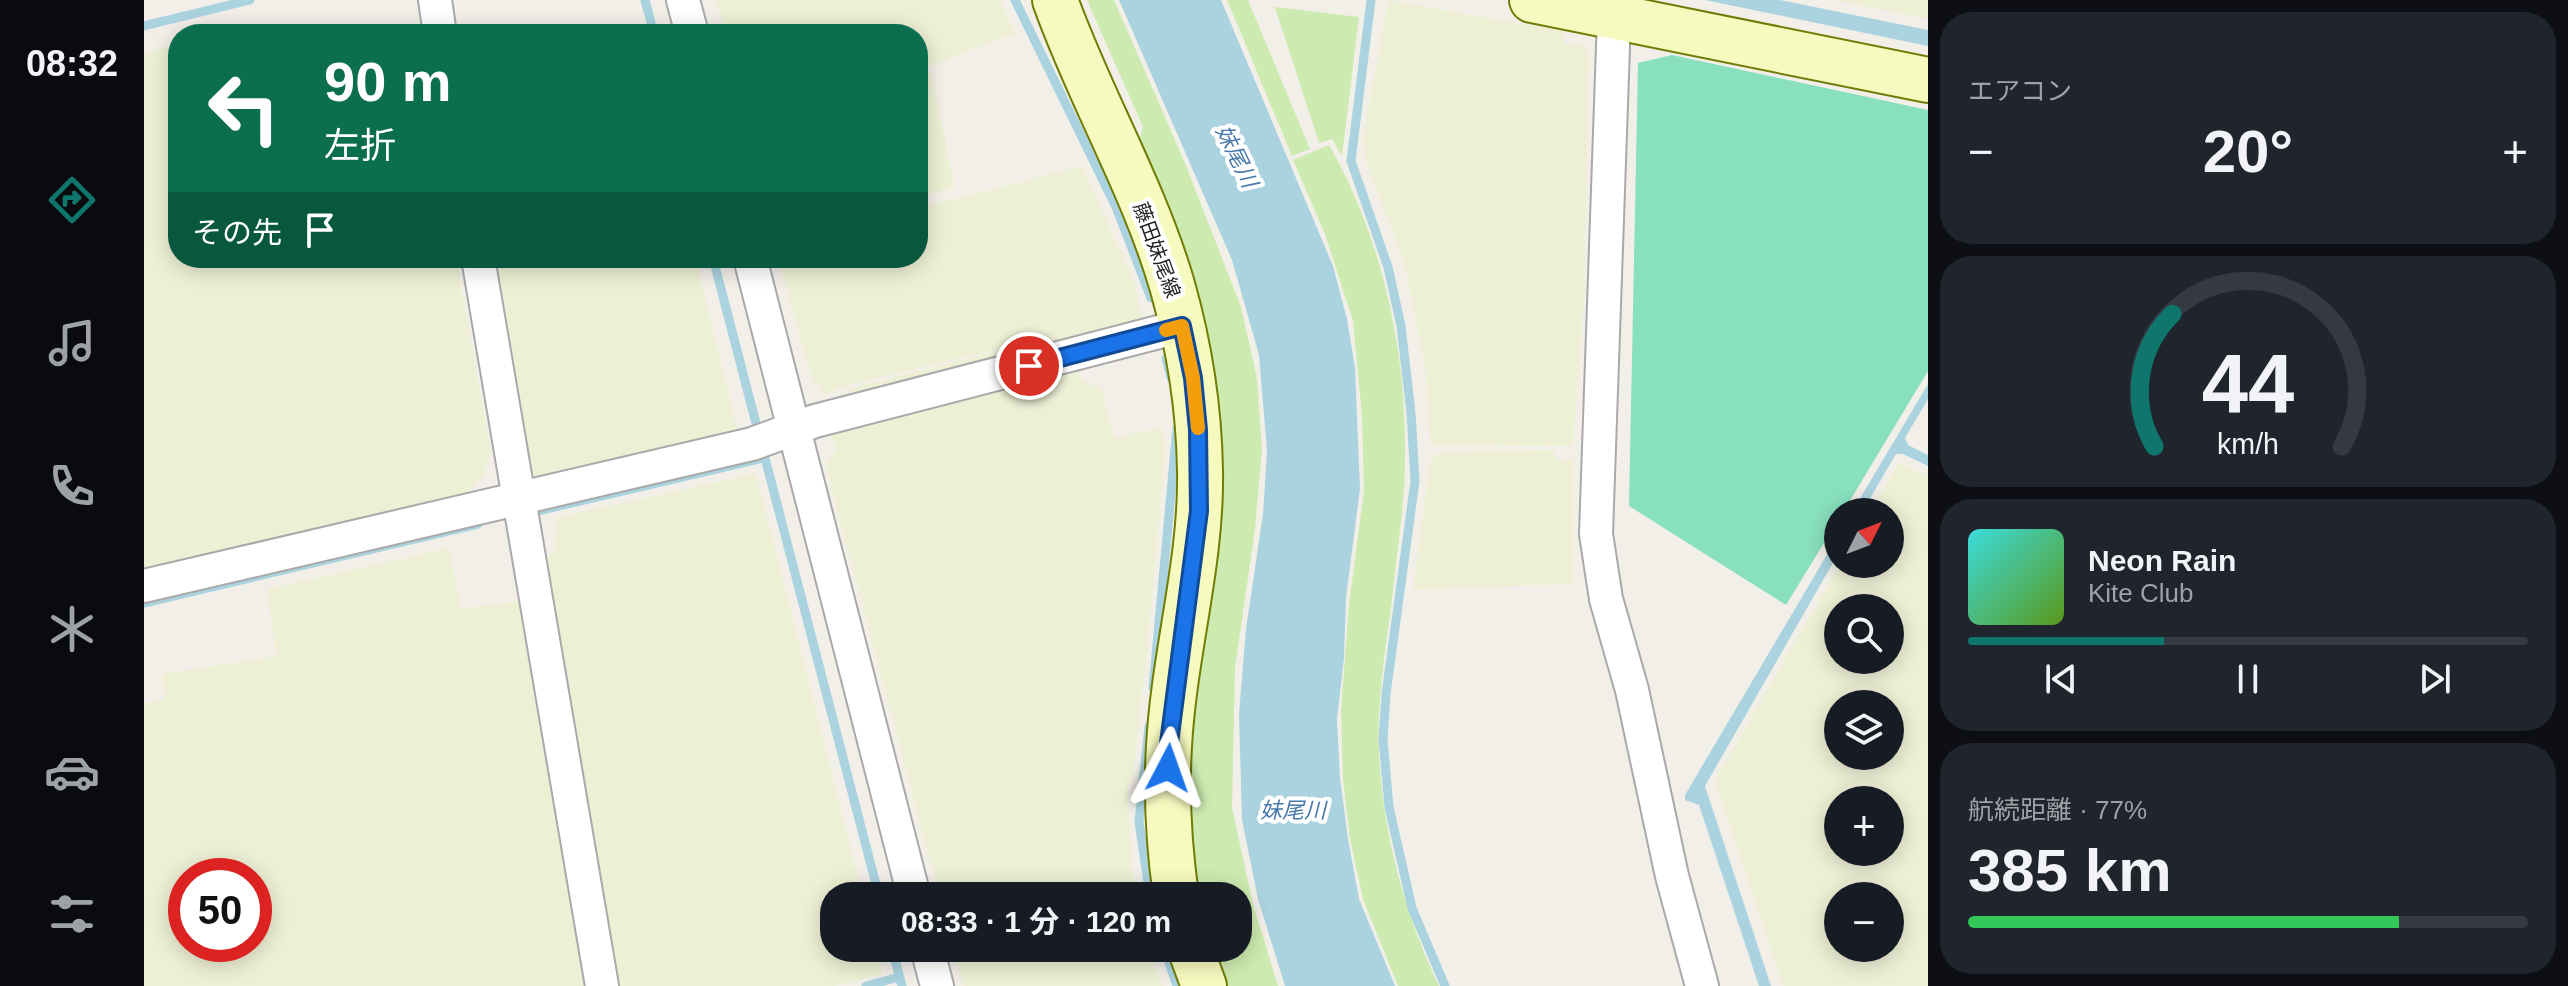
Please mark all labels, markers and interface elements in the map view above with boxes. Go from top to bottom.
text: 08:32 [26,43,118,84]
text: 90 m [324,50,452,113]
icon: left [192,56,296,160]
text: エアコン [1968,76,2072,106]
text: 20° [2203,118,2293,185]
water label: 妹尾川 [1211,121,1263,193]
text: 左折 [324,125,396,166]
text: − [1968,127,1994,176]
text: + [2502,127,2528,176]
icon: directions [44,172,100,228]
street label: 藤田妹尾線 [1130,199,1184,301]
icon: arrive [298,208,342,252]
text: その先 [192,216,282,249]
icon: music [44,315,100,371]
pin [995,332,1063,400]
text: 44 [2202,338,2294,431]
icon: arrive [1007,344,1051,388]
text: km/h [2217,428,2279,460]
icon: phone [44,458,100,514]
north arrow [1824,498,1904,578]
map controls [1824,498,1904,962]
text: Neon Rain [2088,544,2236,577]
text: Kite Club [2088,578,2194,608]
button: search [1824,594,1904,674]
icon: climate [44,601,100,657]
icon: previous [2039,657,2083,701]
icon: pause [2226,657,2270,701]
icon: next [2413,657,2457,701]
button: layers [1824,690,1904,770]
position arrow [1126,726,1210,810]
icon: car [44,744,100,800]
button: + [1824,786,1904,866]
text: 航続距離 · 77% [1968,795,2147,825]
water label: 妹尾川 [1260,798,1328,823]
text: 385 km [1968,837,2172,904]
speed limit sign: 50 [168,858,272,962]
button: − [1824,882,1904,962]
icon: filters [44,886,100,942]
text: 08:33 · 1 分 · 120 m [901,905,1171,938]

